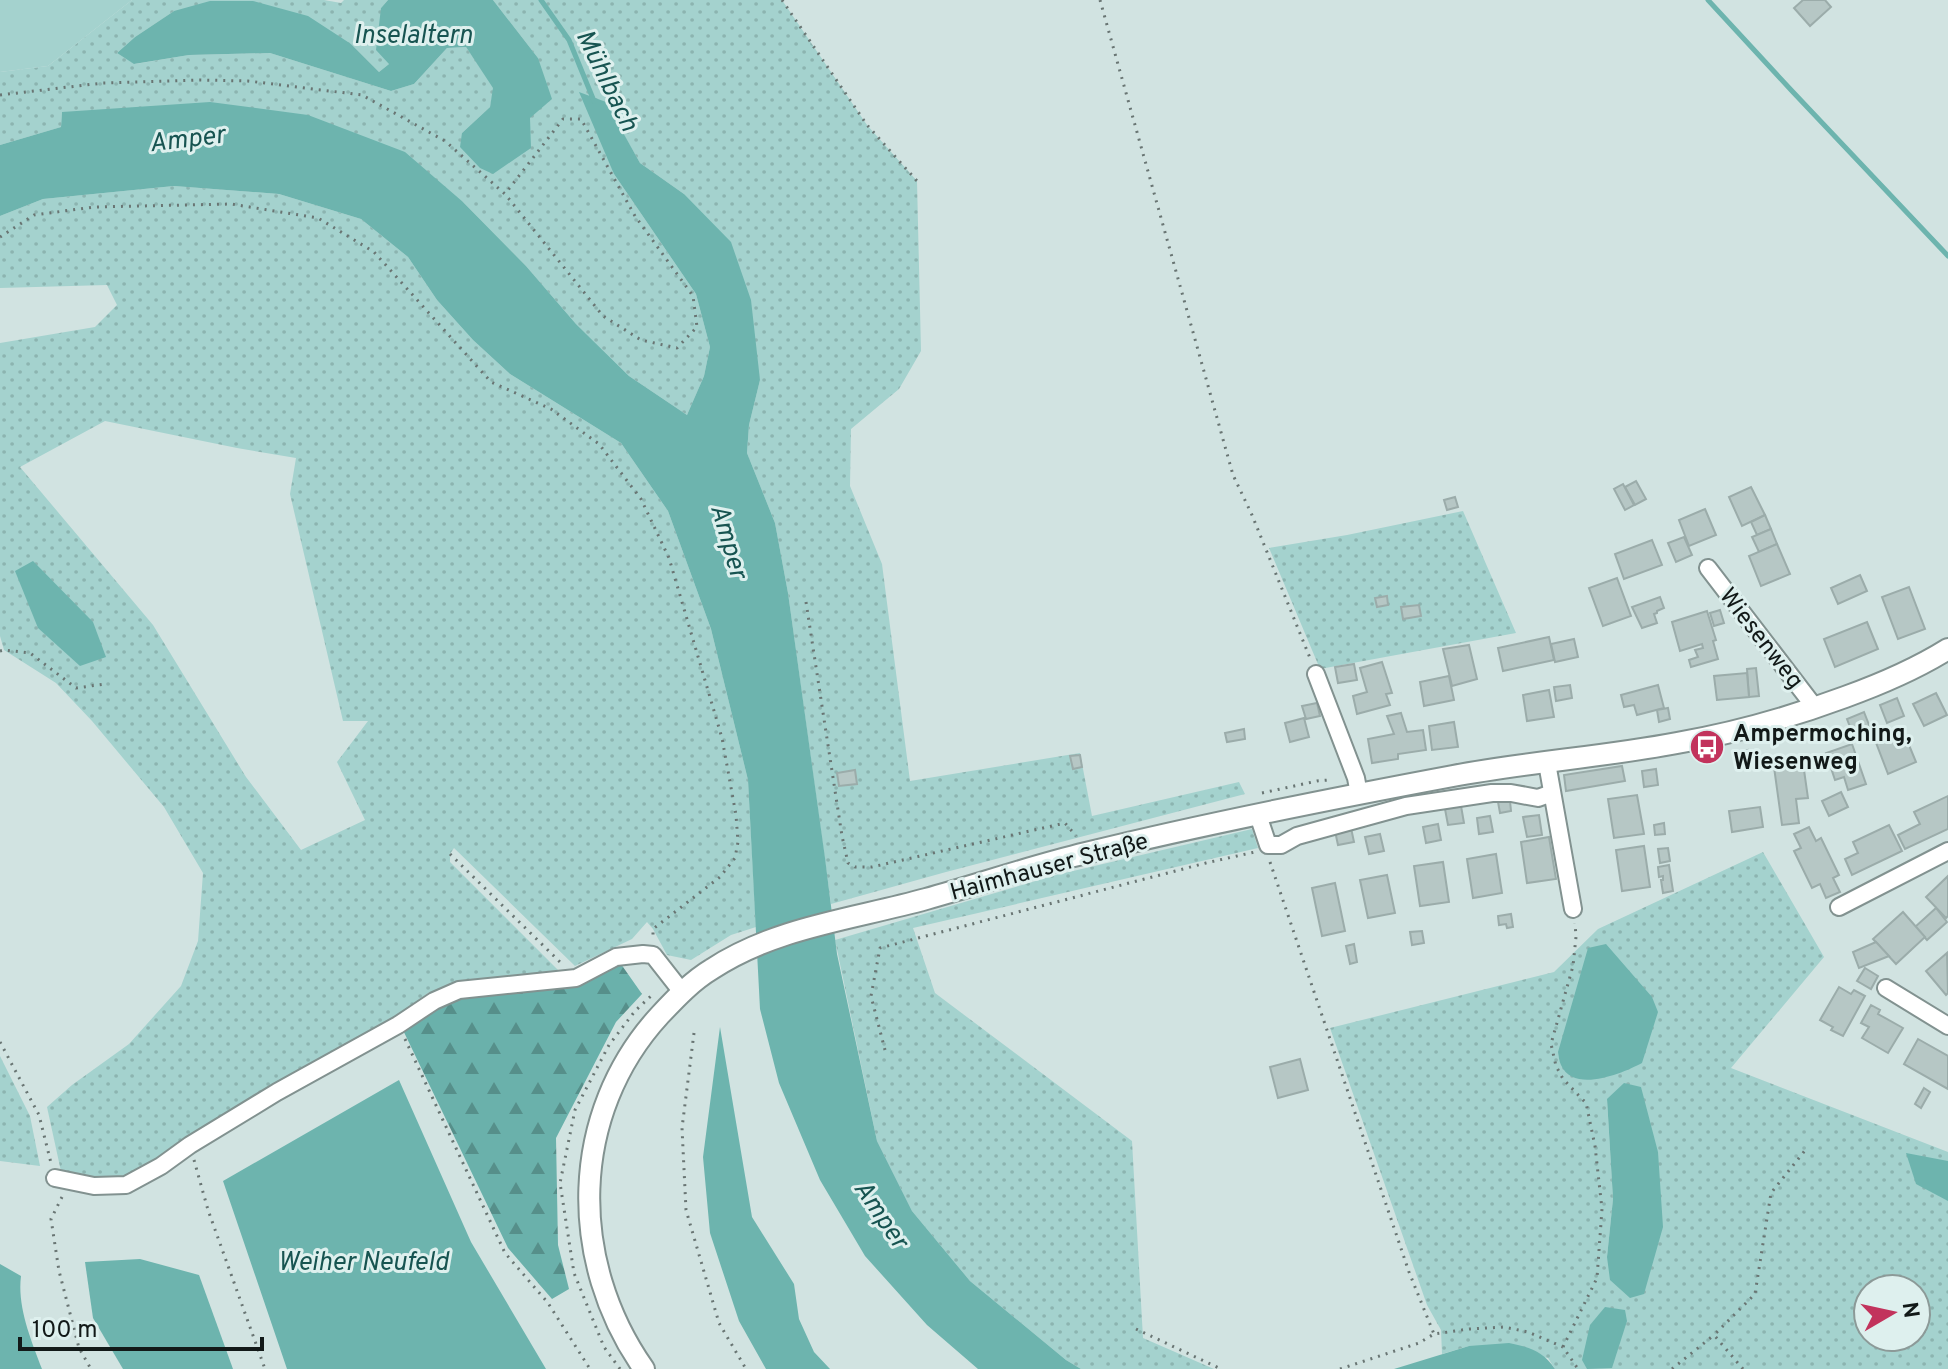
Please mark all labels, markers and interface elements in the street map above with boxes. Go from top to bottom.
water label: Inselaltern [353,20,473,53]
water label: Mühlbach [567,25,645,137]
water label: Amper [148,119,229,161]
water label: Amper [701,501,755,585]
street label: Wiesenweg [1712,583,1809,696]
place label: Ampermoching, Wiesenweg [1733,720,1912,778]
bus stop icon: Ampermoching, Wiesenweg [1688,728,1726,766]
street label: Haimhauser Straße [947,827,1152,909]
water label: Amper [845,1175,916,1258]
water label: Weiher Neufeld [278,1247,450,1280]
north arrow [1852,1273,1932,1353]
text: N [1895,1300,1924,1320]
scale bar [20,1301,262,1351]
text: 100 m [32,1316,98,1346]

